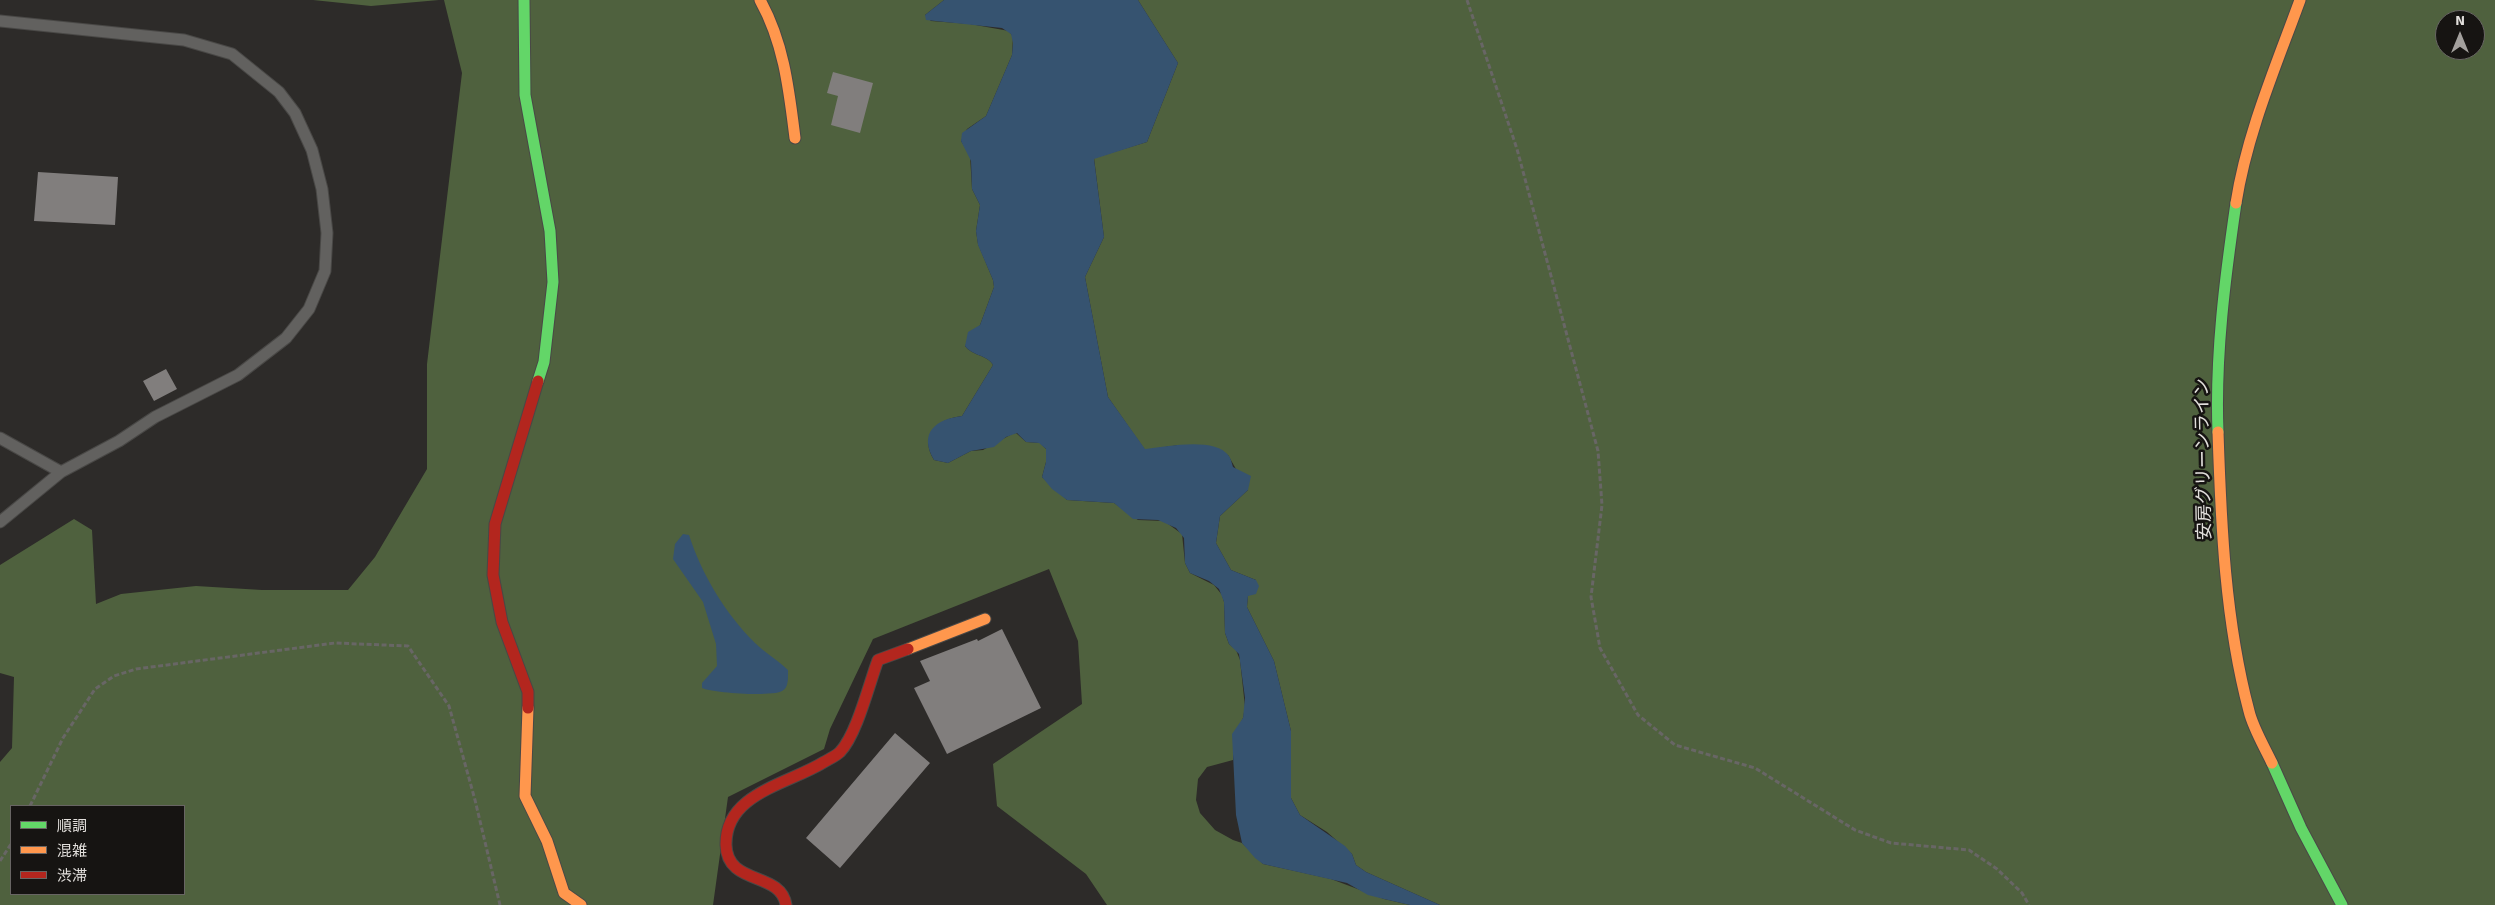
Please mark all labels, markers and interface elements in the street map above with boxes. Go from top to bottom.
north arrow [2435,10,2485,60]
text: N [2455,12,2465,29]
street label: 安房グリーンライン [2192,378,2216,540]
legend [10,805,185,895]
text: 順調 [57,817,87,835]
text: 混雑 [57,842,87,860]
text: 渋滞 [57,867,87,885]

